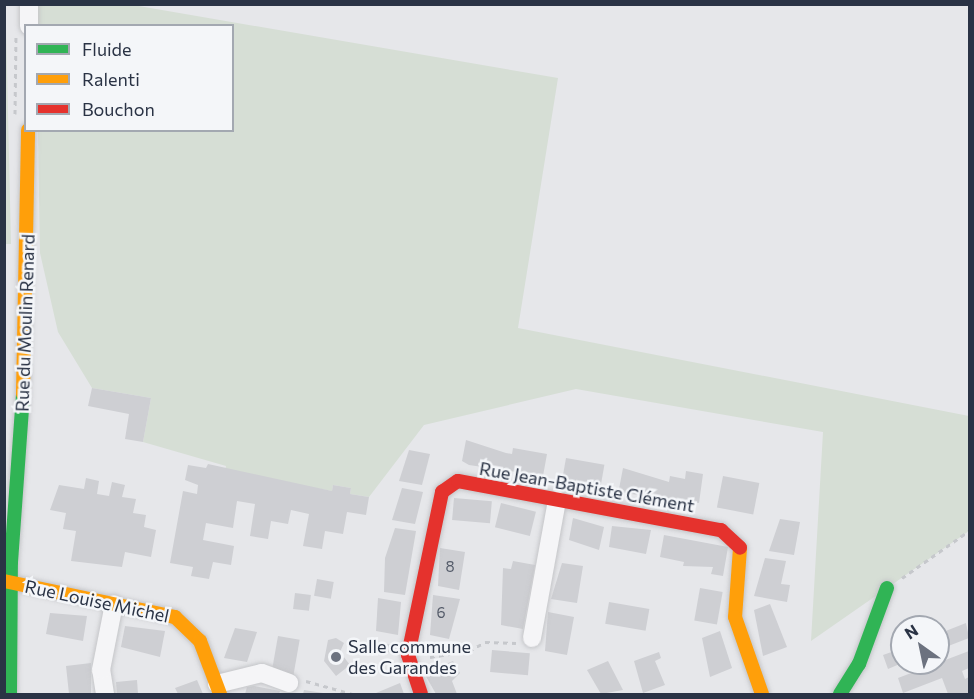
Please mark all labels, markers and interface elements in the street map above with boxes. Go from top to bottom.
legend [24,24,234,132]
text: Fluide [82,38,131,60]
text: Ralenti [82,68,140,90]
text: Bouchon [82,98,155,120]
street label: Rue du Moulin Renard [11,234,39,412]
street label: Rue Jean-Baptiste Clément [478,457,696,517]
house number: 8 [445,558,455,576]
street label: Rue Louise Michel [23,575,171,627]
house number: 6 [436,604,446,622]
north arrow [890,615,950,675]
text: N [901,620,921,642]
place label: Salle commune des Garandes [348,636,471,678]
marker: Salle commune des Garandes [329,650,343,664]

